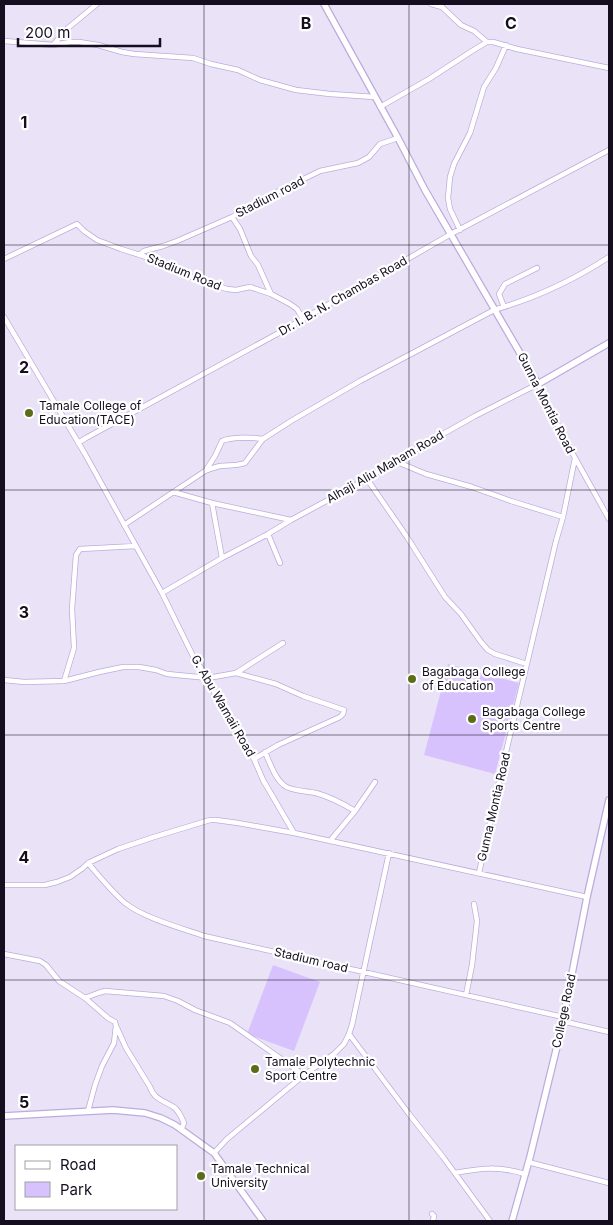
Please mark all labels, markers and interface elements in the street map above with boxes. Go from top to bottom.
text: B [301,13,311,33]
text: C [505,13,517,33]
scale bar [18,15,160,47]
text: 200 m [25,23,70,42]
text: 1 [21,112,27,132]
street label: Stadium road [233,173,307,220]
street label: Stadium Road [145,250,223,293]
street label: Dr. I. B. N. Chambas Road [276,253,410,339]
street label: Gunna Montia Road [514,350,578,456]
text: 2 [19,357,29,377]
place label: Tamale College of Education(TACE) [39,398,142,427]
marker: Tamale College of Education(TACE) [23,407,35,419]
street label: Alhaji Aliu Maham Road [323,427,446,506]
text: 3 [19,602,29,622]
street label: G. Abu Wamaii Road [188,652,259,759]
place label: Bagabaga College of Education [422,664,526,693]
marker: Bagabaga College of Education [406,673,418,685]
place label: Bagabaga College Sports Centre [482,704,586,733]
marker: Bagabaga College Sports Centre [466,713,478,725]
street label: Gunna Montia Road [474,751,513,863]
text: 4 [19,847,30,867]
street label: Stadium road [273,944,350,975]
street label: College Road [548,972,579,1049]
place label: Tamale Polytechnic Sport Centre [265,1054,376,1083]
marker: Tamale Polytechnic Sport Centre [249,1063,261,1075]
text: 5 [19,1092,29,1112]
legend [15,1145,178,1210]
text: Road [60,1155,96,1174]
place label: Tamale Technical University [211,1161,310,1190]
marker: Tamale Technical University [195,1170,207,1182]
text: Park [60,1180,93,1199]

